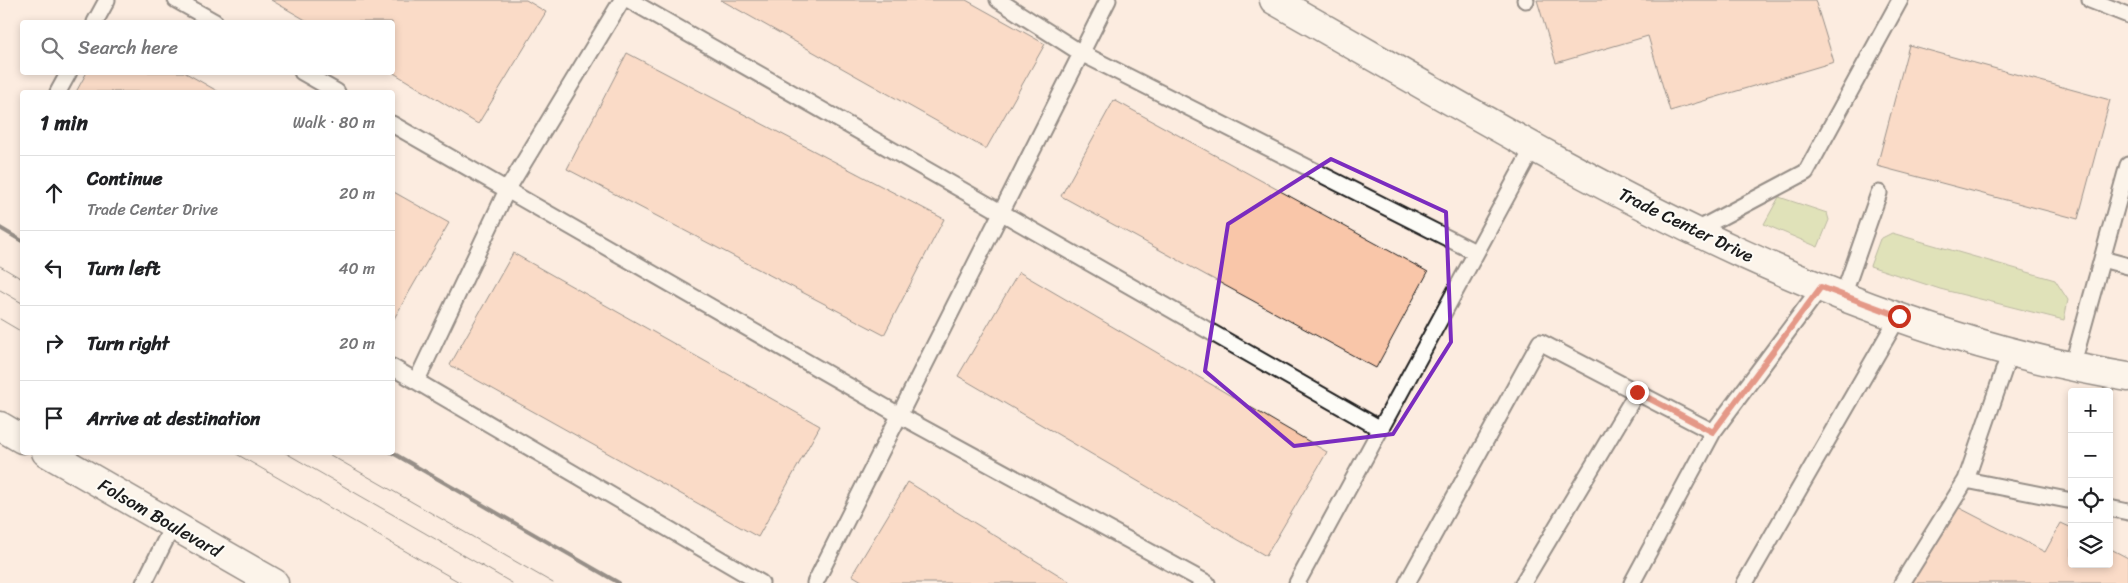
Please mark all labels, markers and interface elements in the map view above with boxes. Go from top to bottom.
search box [20,20,395,75]
text: Search here [78,31,178,64]
icon: search [38,34,66,62]
text: 1 min [40,104,88,142]
text: Walk · 80 m [293,108,375,137]
text: Continue [87,162,163,195]
street label: Trade Center Drive [1613,178,1759,272]
icon: ahead [40,179,68,207]
text: 20 m [339,179,375,208]
text: Trade Center Drive [87,195,218,224]
text: Turn left [87,252,160,285]
icon: left [40,254,68,282]
text: 40 m [338,254,375,283]
route start [1888,305,1911,328]
text: Turn right [87,327,169,360]
icon: right [40,329,68,357]
text: 20 m [339,329,375,358]
route end [1626,381,1649,404]
map controls [2068,388,2113,568]
button: + [2068,388,2113,433]
text: Arrive at destination [87,402,260,435]
icon: arrive [40,404,68,432]
button: − [2068,433,2113,478]
street label: Folsom Boulevard [92,469,229,567]
button: locate [2068,478,2113,523]
button: layers [2068,523,2113,568]

